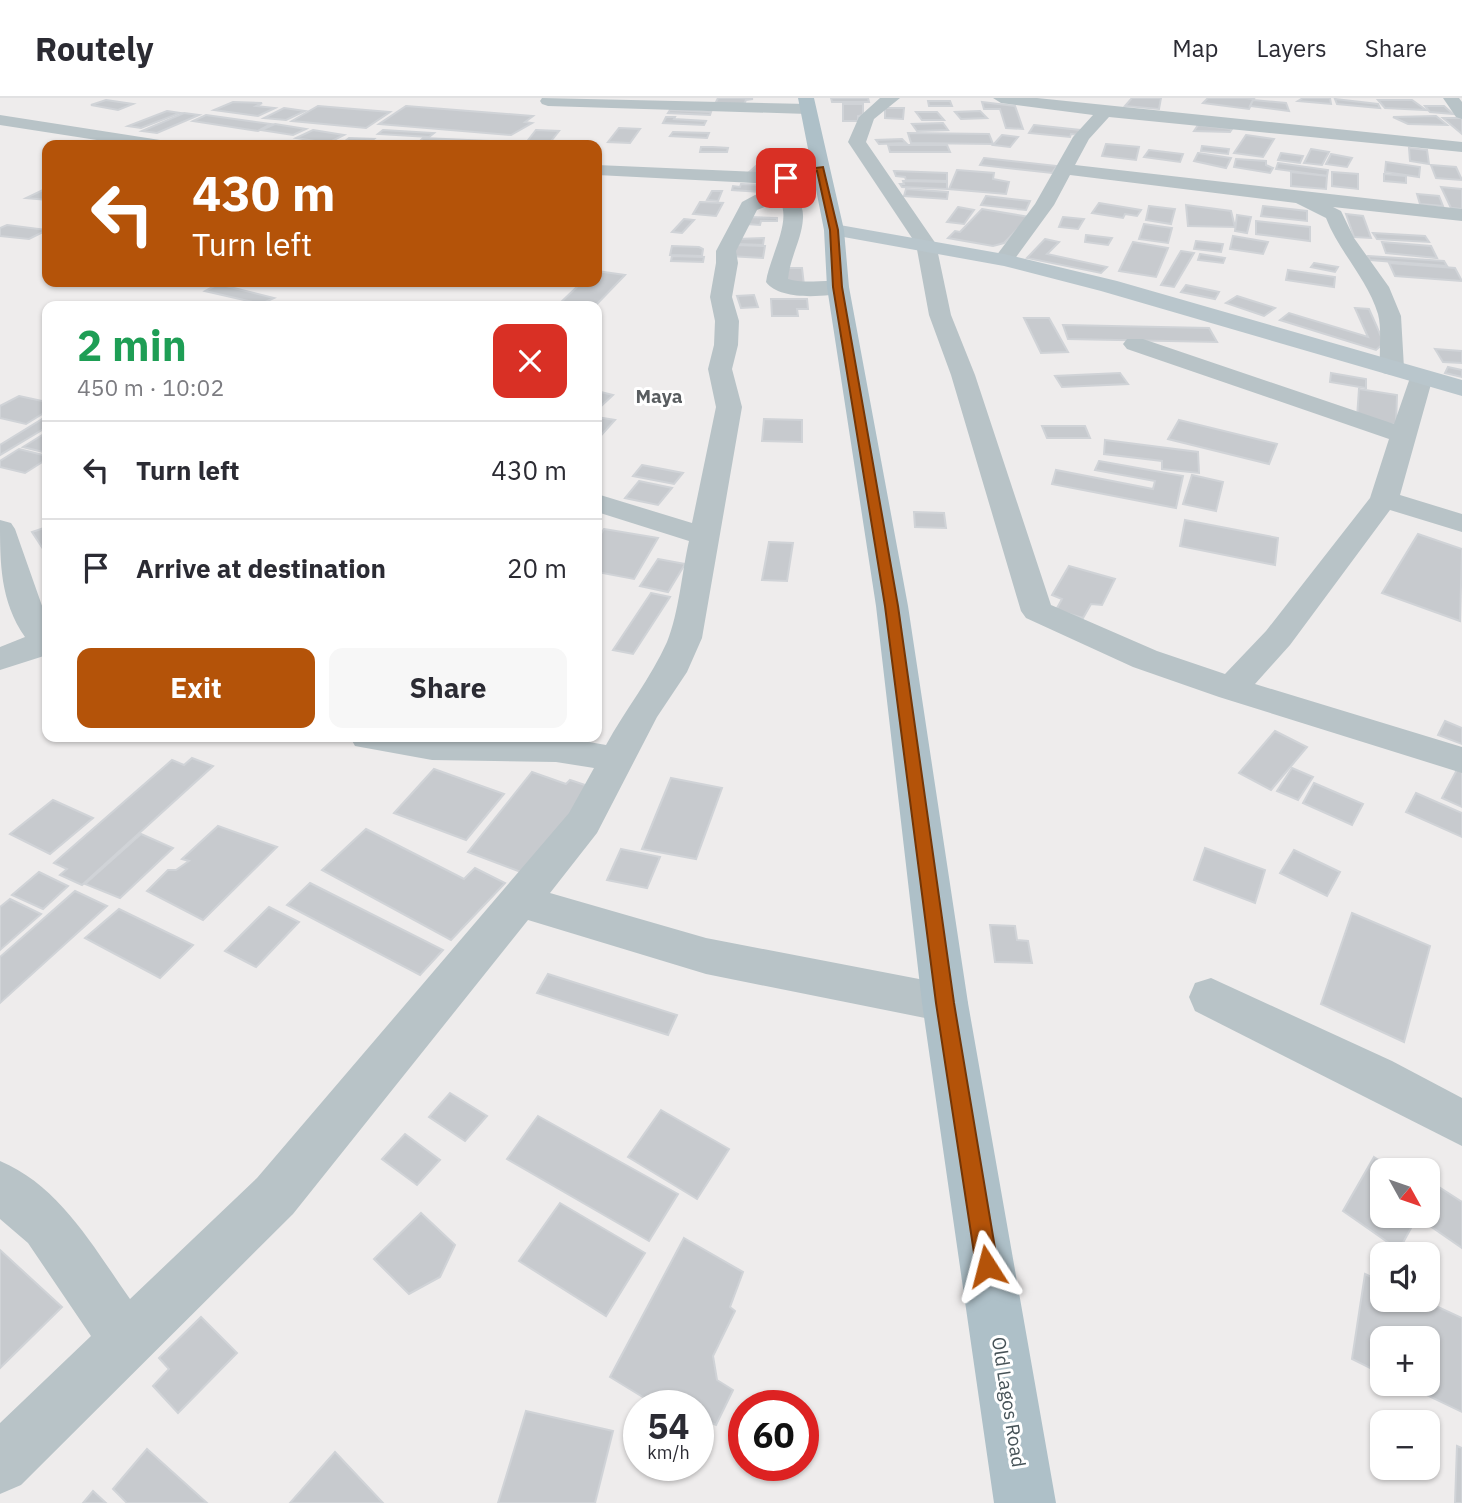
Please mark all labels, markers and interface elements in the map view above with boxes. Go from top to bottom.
text: Routely [35,27,154,70]
text: Map [1172,32,1219,64]
text: Layers [1257,32,1327,64]
text: Share [1365,32,1427,64]
pin [756,148,816,208]
icon: arrive [767,159,805,197]
text: 430 m [192,161,336,224]
icon: left [77,168,168,259]
text: Turn left [192,223,312,265]
text: 2 min [77,318,187,373]
button: close [493,324,567,398]
text: 450 m · 10:02 [77,372,224,402]
district label: Maya [636,384,683,408]
icon: left [77,451,115,489]
text: Turn left [136,453,239,487]
text: 430 m [491,453,567,487]
icon: arrive [77,549,115,587]
text: Arrive at destination [136,551,386,585]
text: 20 m [507,551,567,585]
button: Exit [77,648,315,728]
button: Share [329,648,567,728]
north arrow [1370,1158,1440,1228]
map controls [1370,1158,1440,1480]
position arrow [950,1229,1024,1303]
button: sound [1370,1242,1440,1312]
button: + [1370,1326,1440,1396]
street label: Old Lagos Road [987,1335,1031,1469]
speed limit sign: 60 [728,1390,819,1481]
text: 54 [647,1403,690,1449]
button: − [1370,1410,1440,1480]
text: km/h [647,1441,690,1464]

